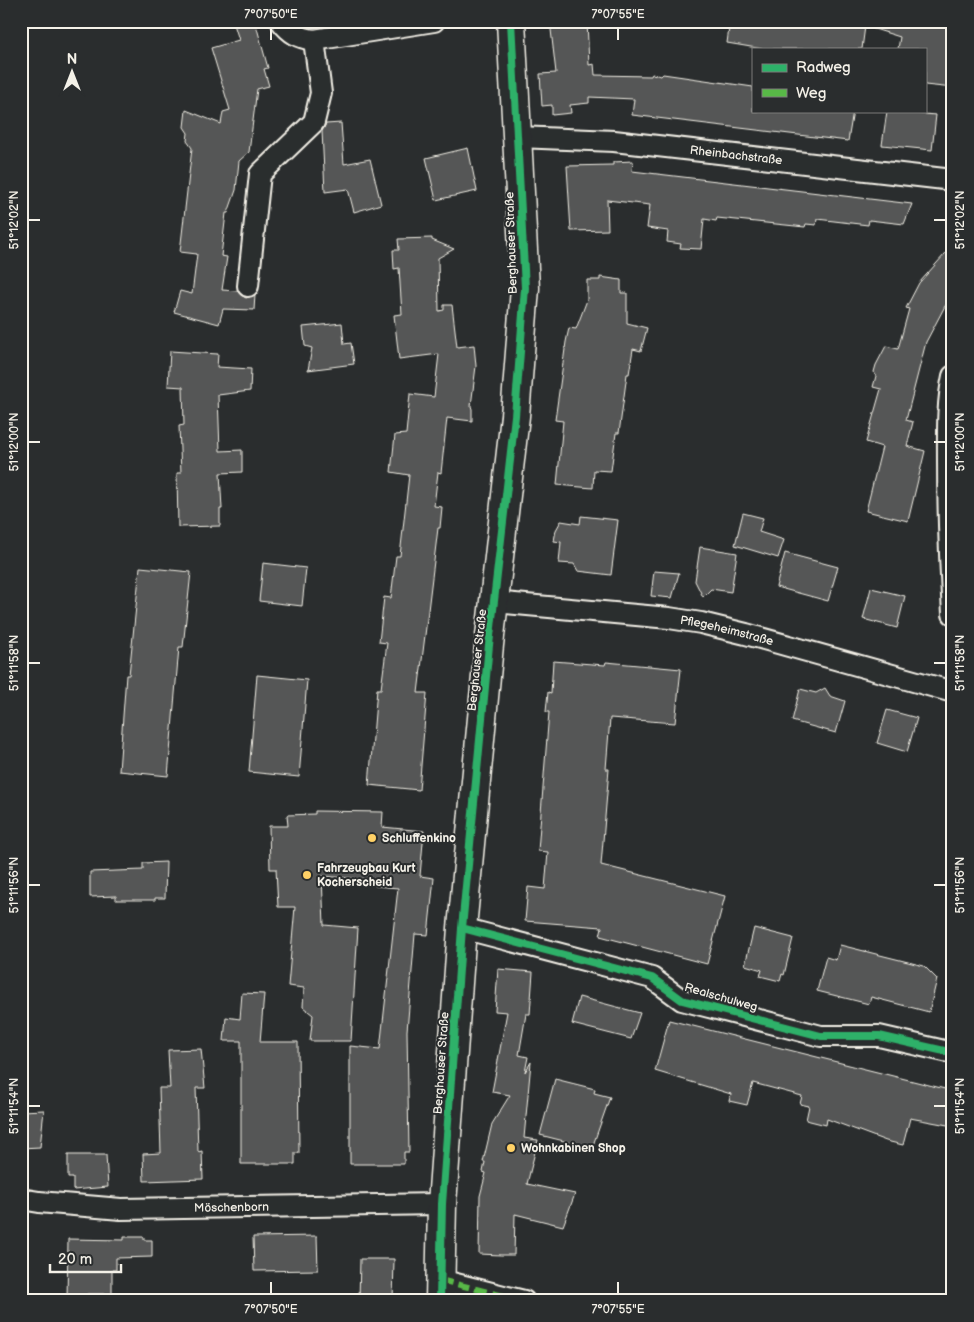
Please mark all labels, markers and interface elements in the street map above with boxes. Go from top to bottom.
text: 7°07'50"E [244,7,298,22]
text: 7°07'55"E [591,7,645,22]
north arrow [48,48,98,98]
legend [752,48,926,112]
text: N [67,51,77,68]
text: Radweg [796,58,851,77]
text: Weg [796,84,826,103]
street label: Rheinbachstraße [689,143,783,168]
text: 51°12'02"N [7,190,22,250]
text: 51°12'02"N [953,190,968,250]
street label: Berghauser Straße [502,192,521,294]
text: 51°12'00"N [7,412,22,472]
text: 51°12'00"N [953,412,968,472]
street label: Berghauser Straße [465,608,490,712]
street label: Pflegeheimstraße [679,613,775,649]
text: 51°11'58"N [7,635,22,691]
text: 51°11'58"N [953,635,968,691]
place label: Schluffenkino [382,831,456,846]
marker: Schluffenkino [366,832,378,844]
text: 51°11'56"N [7,857,22,913]
text: 51°11'56"N [953,857,968,913]
place label: Fahrzeugbau Kurt Kocherscheid [317,861,415,890]
marker: Fahrzeugbau Kurt Kocherscheid [301,869,313,881]
street label: Realschulweg [683,980,759,1015]
street label: Berghauser Straße [430,1011,453,1115]
text: 51°11'54"N [7,1078,22,1134]
text: 51°11'54"N [953,1078,968,1134]
place label: Wohnkabinen Shop [521,1141,626,1156]
marker: Wohnkabinen Shop [505,1142,517,1154]
street label: Möschenborn [194,1200,269,1216]
scale bar [50,1242,121,1274]
text: 20 m [58,1250,92,1269]
text: 7°07'50"E [244,1302,298,1317]
text: 7°07'55"E [591,1302,645,1317]

